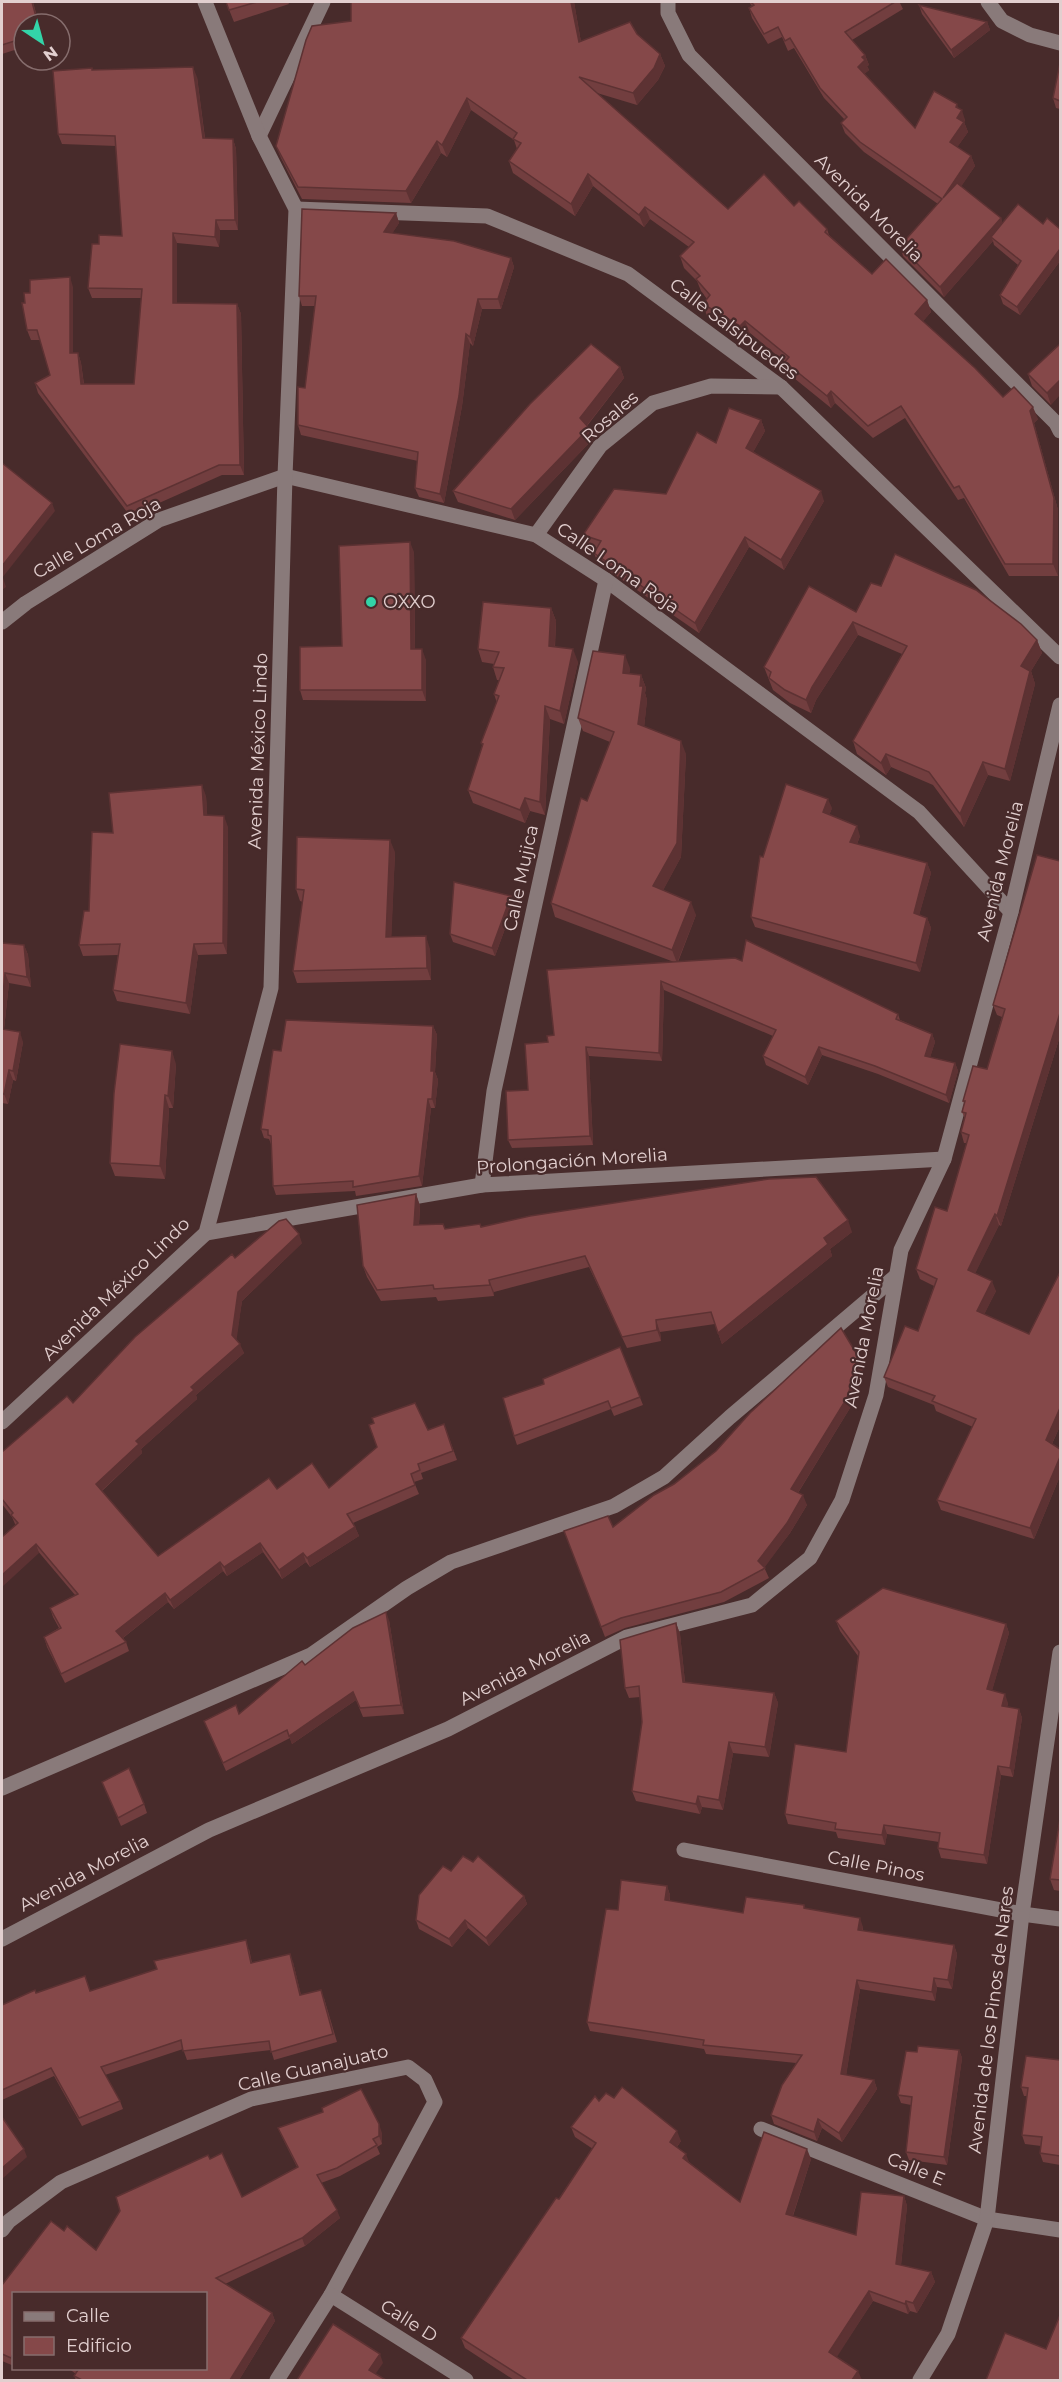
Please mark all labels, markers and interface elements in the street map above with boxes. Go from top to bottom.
north arrow [12,12,72,72]
text: N [40,42,61,65]
street label: Avenida Morelia [810,149,928,267]
street label: Calle Salsipuedes [665,273,803,385]
street label: Rosales [577,386,643,448]
street label: Calle Loma Roja [29,492,165,584]
street label: Calle Loma Roja [553,518,683,618]
place label: OXXO [383,591,436,613]
marker: OXXO [364,595,378,609]
street label: Avenida México Lindo [244,652,272,850]
street label: Avenida Morelia [972,798,1028,944]
street label: Calle Mujica [499,823,543,933]
street label: Prolongación Morelia [476,1143,668,1179]
street label: Avenida México Lindo [38,1213,194,1365]
street label: Avenida Morelia [839,1264,889,1410]
street label: Avenida Morelia [456,1626,594,1710]
street label: Avenida Morelia [15,1829,153,1917]
street label: Calle Pinos [826,1846,927,1886]
street label: Avenida de los Pinos de Nares [964,1885,1018,2155]
street label: Calle Guanajuato [236,2040,390,2096]
street label: Calle E [884,2147,948,2191]
legend [12,2292,207,2370]
street label: Calle D [376,2295,442,2347]
text: Calle [66,2305,110,2327]
text: Edificio [66,2335,132,2357]

